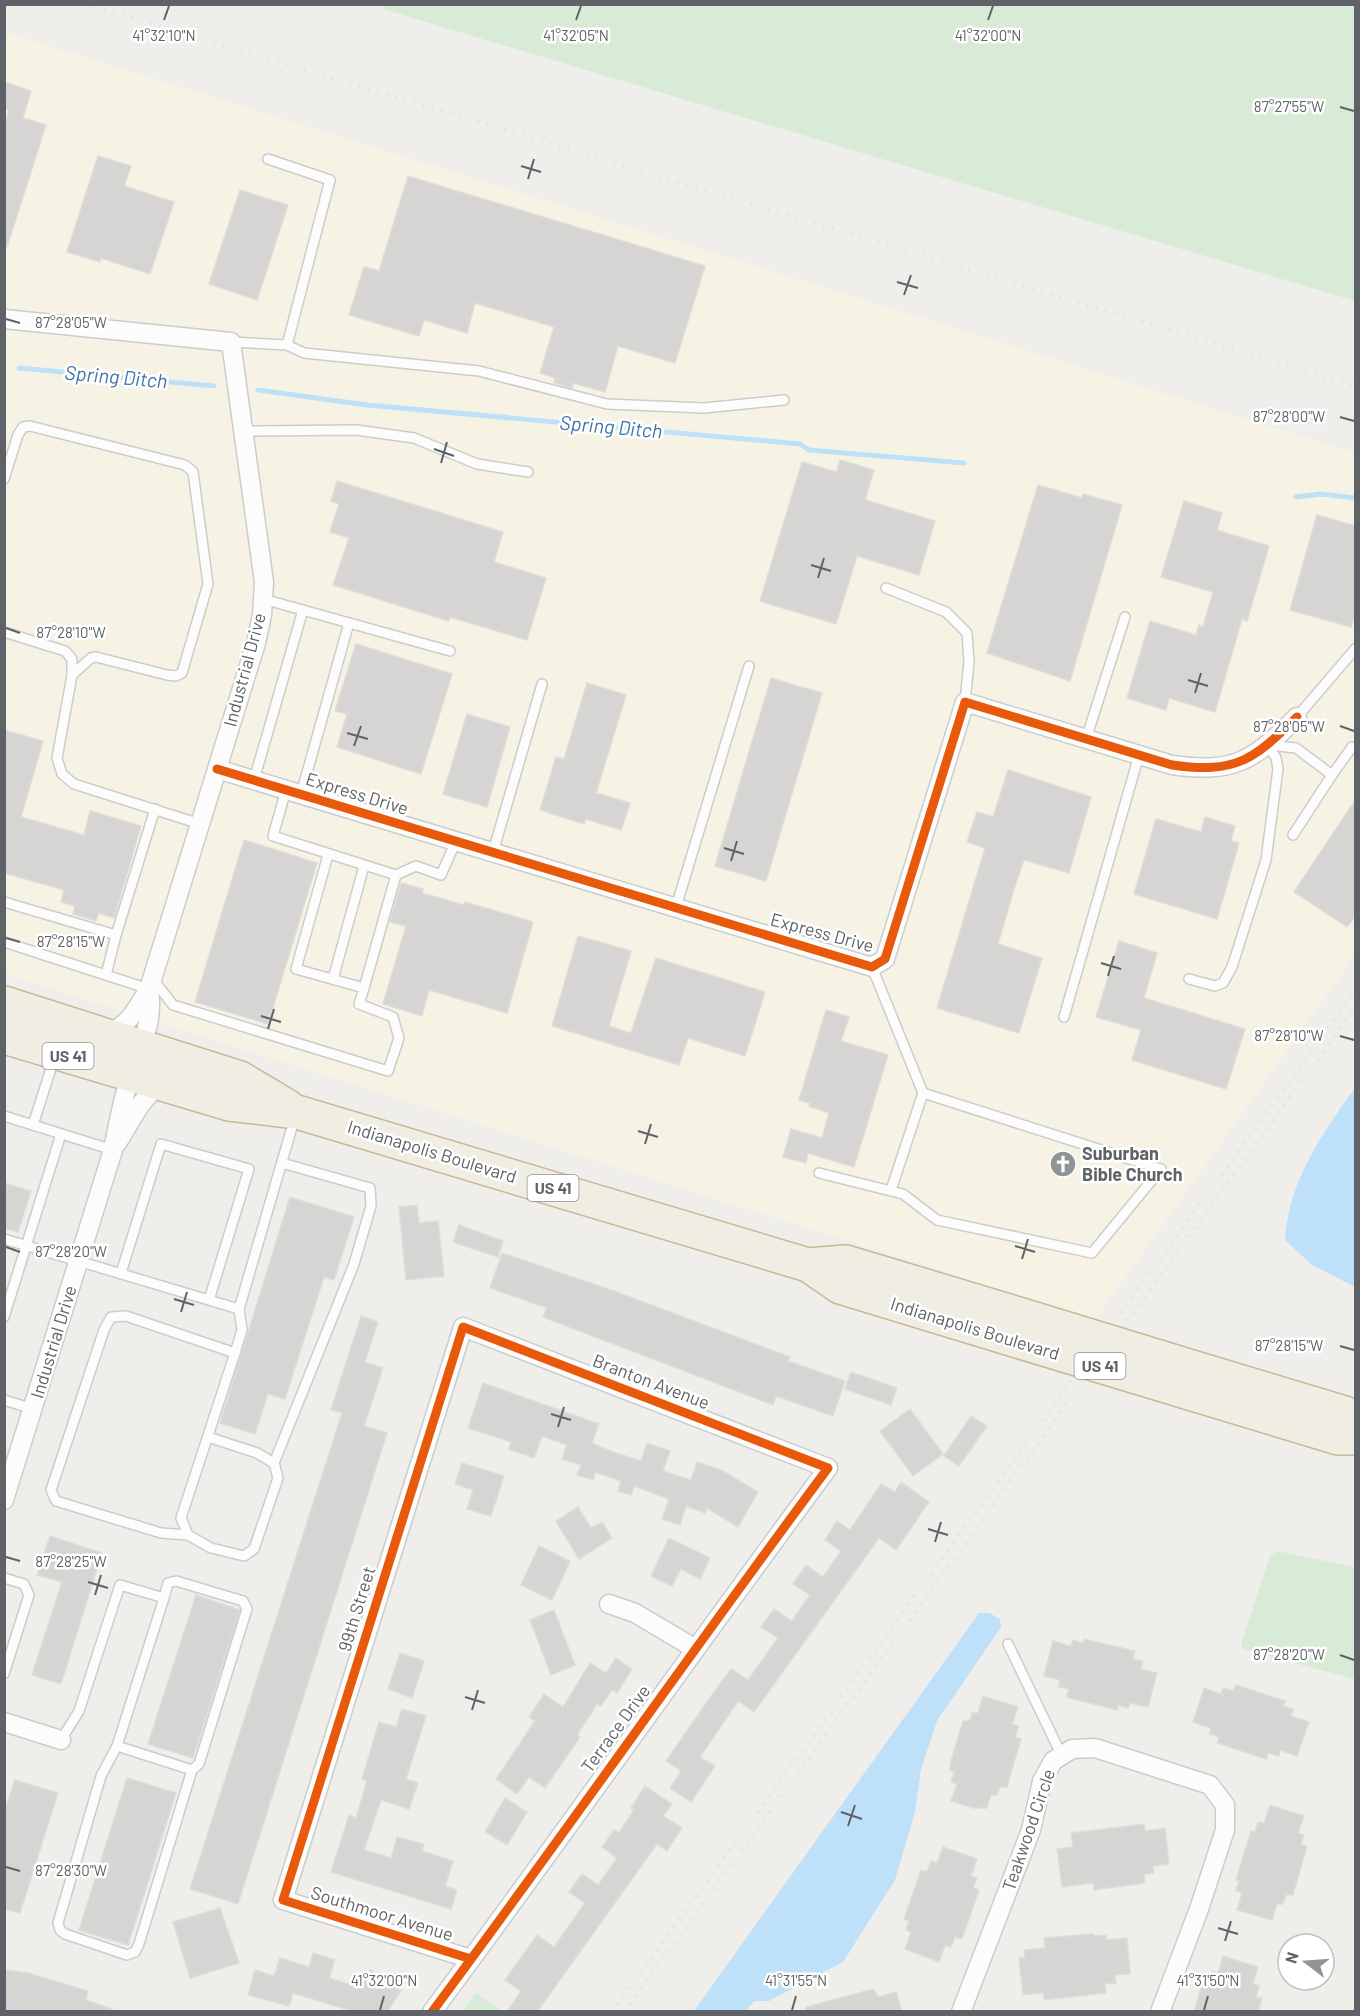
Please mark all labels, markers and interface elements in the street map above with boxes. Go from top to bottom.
text: 41°32'10"N [132,26,196,44]
text: 41°32'05"N [543,26,609,44]
text: 41°32'00"N [955,26,1021,44]
text: 87°27'55"W [1254,97,1324,115]
text: 87°28'05"W [35,313,107,331]
water label: Spring Ditch [64,360,168,392]
text: 87°28'00"W [1253,407,1325,425]
water label: Spring Ditch [559,410,663,442]
street label: Industrial Drive [218,610,270,729]
text: 87°28'10"W [36,623,106,641]
text: 87°28'05"W [1253,717,1325,735]
street label: Express Drive [303,767,411,819]
street label: Express Drive [768,908,876,956]
text: 87°28'15"W [37,932,105,950]
text: 87°28'10"W [1254,1026,1324,1044]
road number: US 41 [42,1043,94,1069]
street label: Indianapolis Boulevard [345,1115,519,1187]
place label: Suburban Bible Church [1082,1142,1183,1185]
church icon: Suburban Bible Church [1048,1149,1078,1179]
road number: US 41 [528,1175,578,1201]
text: 87°28'20"W [35,1242,107,1260]
street label: Industrial Drive [25,1283,81,1401]
street label: Indianapolis Boulevard [888,1292,1062,1364]
text: 87°28'15"W [1255,1336,1323,1354]
street label: Branton Avenue [590,1349,713,1413]
road number: US 41 [1074,1353,1126,1379]
text: 87°28'25"W [35,1552,107,1570]
street label: 99th Street [333,1564,379,1654]
text: 87°28'20"W [1253,1645,1325,1663]
street label: Terrace Drive [576,1680,654,1777]
street label: Teakwood Circle [997,1766,1059,1894]
text: 87°28'30"W [35,1861,107,1879]
street label: Southmoor Avenue [308,1881,456,1945]
north arrow [1276,1932,1336,1992]
text: N [1281,1950,1302,1965]
text: 41°32'00"N [351,1971,417,1989]
text: 41°31'55"N [765,1971,827,1989]
text: 41°31'50"N [1177,1971,1239,1989]

